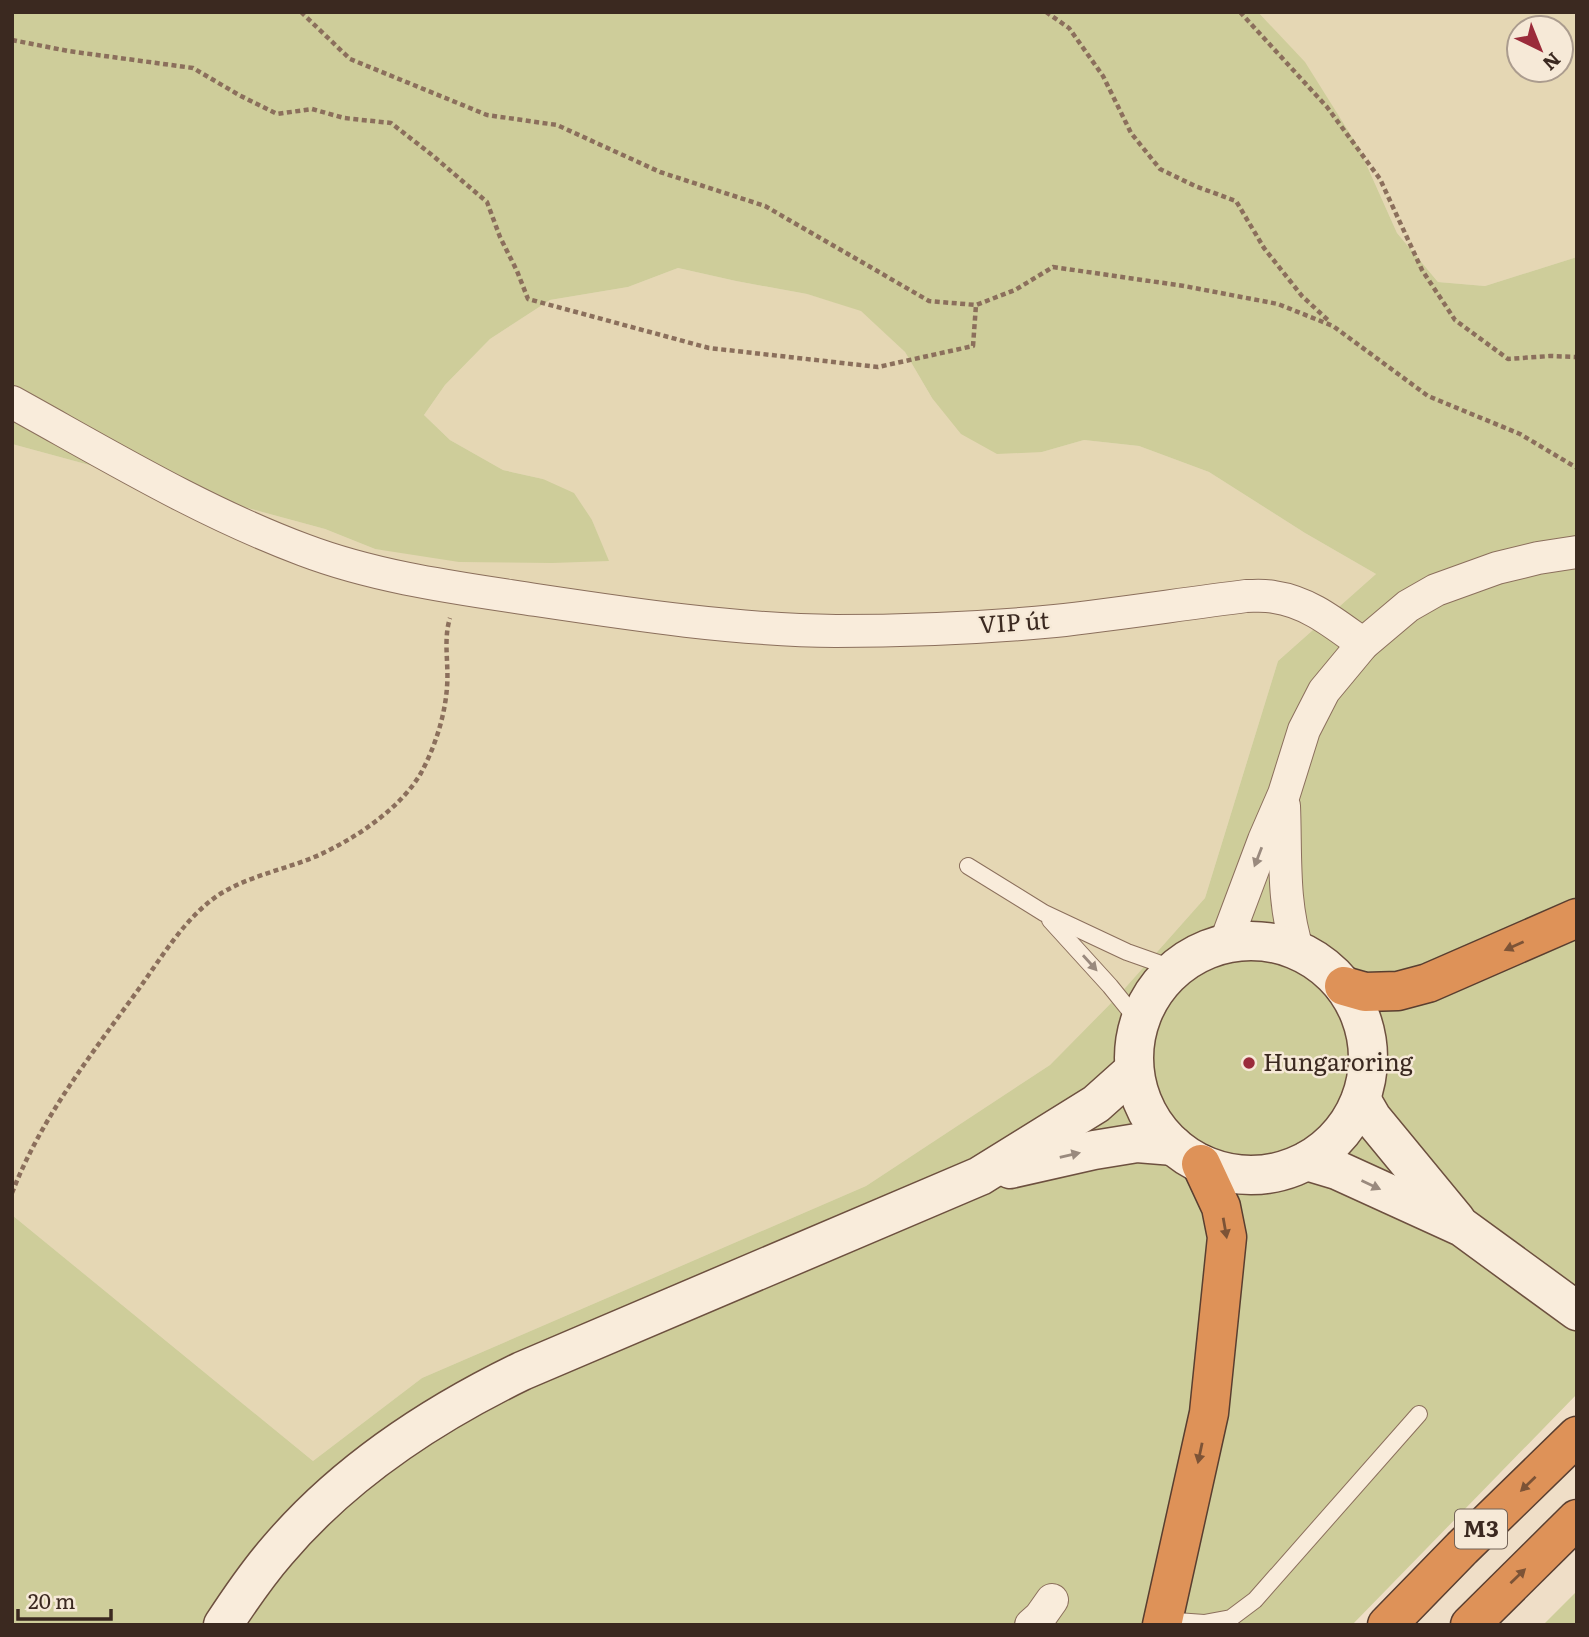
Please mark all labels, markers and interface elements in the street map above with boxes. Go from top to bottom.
north arrow [1505,14,1575,84]
text: N [1537,46,1568,78]
street label: VIP út [977,601,1051,640]
one-way arrow [1252,847,1263,868]
one-way arrow [1504,940,1524,952]
one-way arrow [1082,954,1098,972]
place label: Hungaroring [1263,1043,1414,1078]
marker: Hungaroring [1241,1055,1257,1071]
one-way arrow [1059,1149,1081,1160]
one-way arrow [1361,1179,1381,1191]
one-way arrow [1220,1217,1231,1239]
one-way arrow [1194,1442,1205,1464]
one-way arrow [1520,1475,1537,1491]
road number: M3 [1455,1510,1507,1548]
one-way arrow [1509,1569,1526,1585]
scale bar [18,1578,110,1622]
text: 20 m [28,1584,75,1615]

